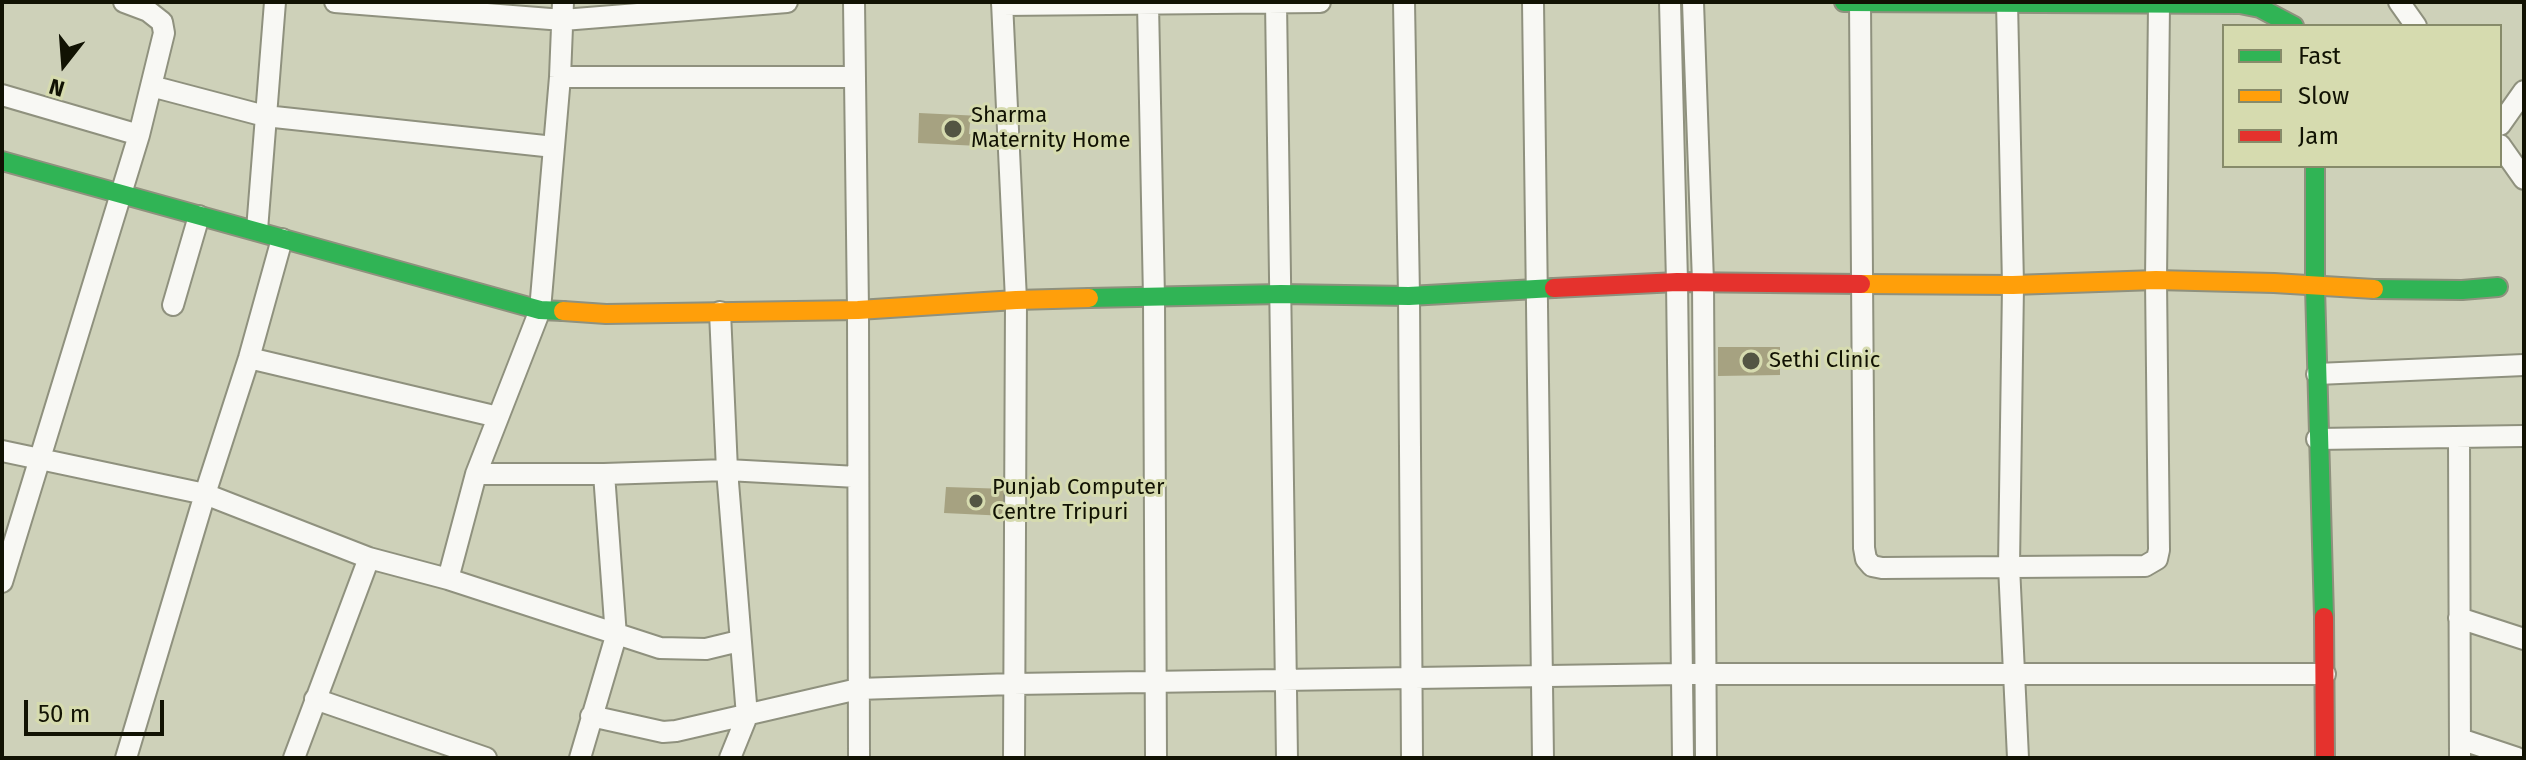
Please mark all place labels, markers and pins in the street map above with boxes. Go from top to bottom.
place label: Sharma Maternity Home [971,103,1130,154]
marker: Sharma Maternity Home [942,118,964,140]
place label: Sethi Clinic [1769,348,1880,374]
marker: Sethi Clinic [1740,350,1762,372]
place label: Punjab Computer Centre Tripuri [992,475,1164,526]
marker: Punjab Computer Centre Tripuri [967,492,985,510]

